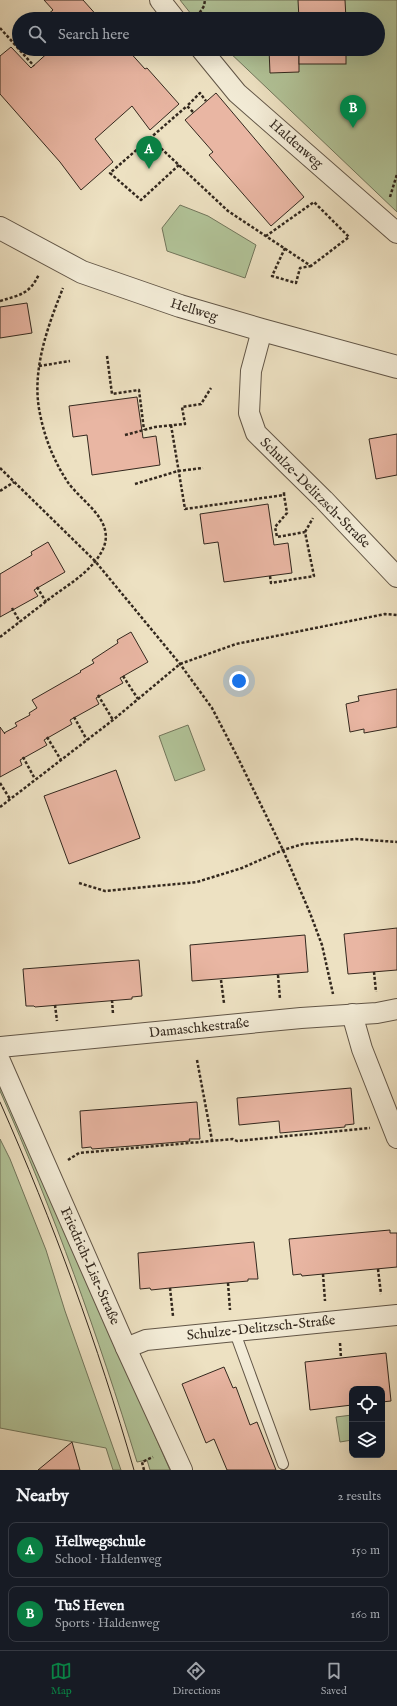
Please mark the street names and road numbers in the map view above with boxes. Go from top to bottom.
street label: Haldenweg [265,115,327,173]
street label: Hellweg [168,294,220,326]
street label: Schulze-Delitzsch-Straße [256,434,375,553]
street label: Damaschkestraße [148,1014,251,1042]
street label: Friedrich-List-Straße [56,1204,124,1328]
street label: Schulze-Delitzsch-Straße [186,1311,337,1345]

